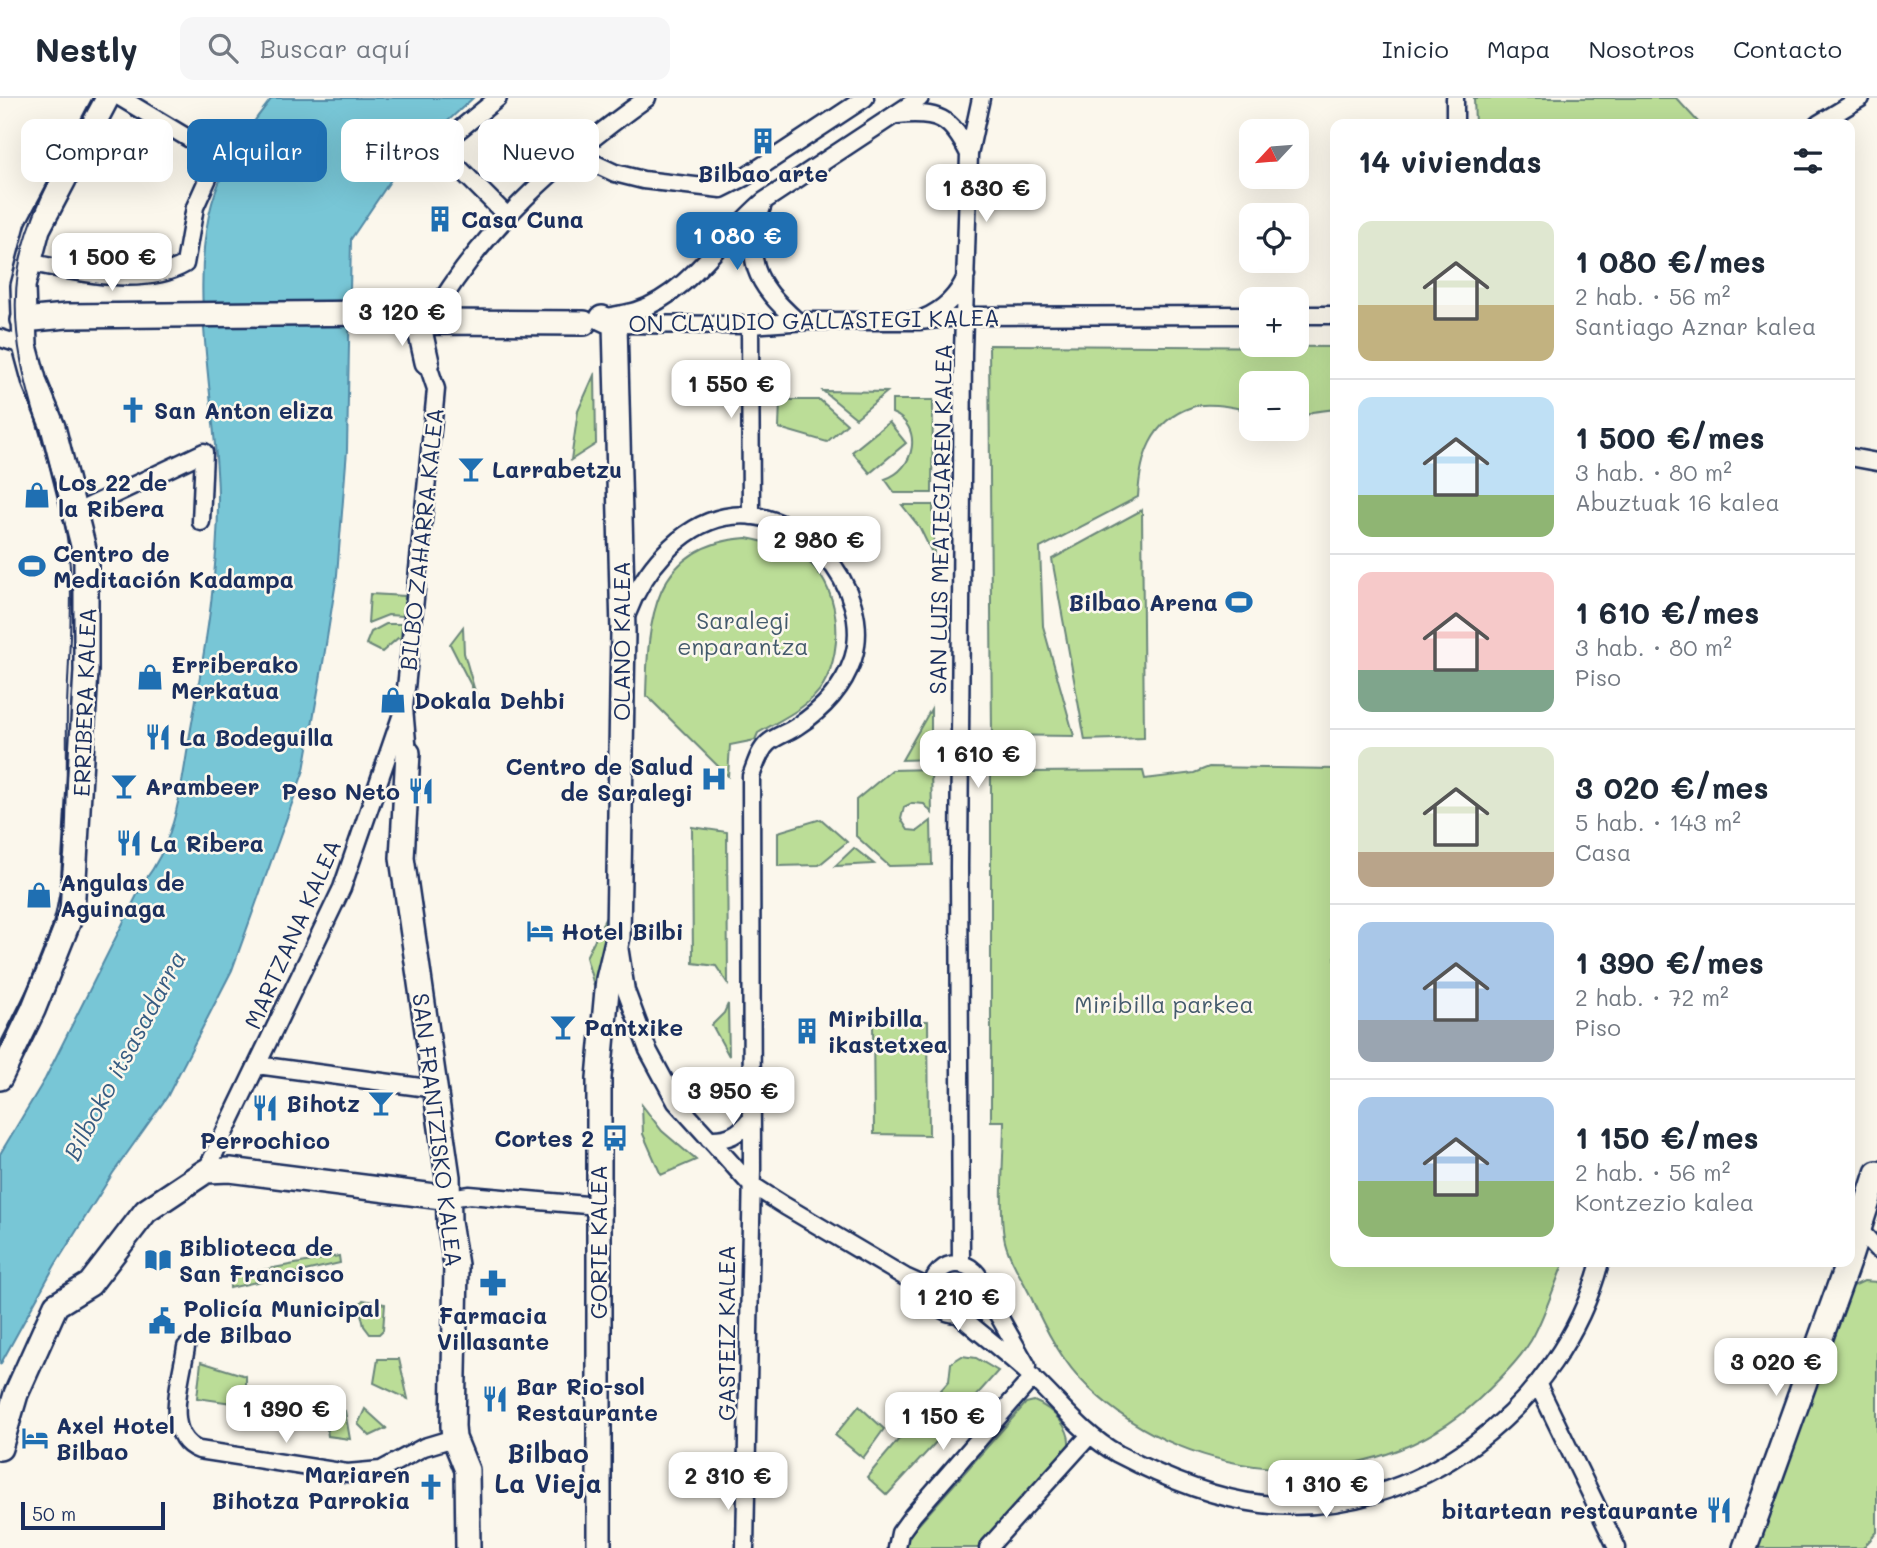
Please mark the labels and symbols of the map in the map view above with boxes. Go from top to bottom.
north arrow [1239,119,1309,189]
building icon: Bilbao arte [748,126,778,156]
place label: Bilbao arte [698,158,828,188]
pin: 1 830 € [921,164,1051,224]
building icon: Casa Cuna [425,204,455,234]
place label: Casa Cuna [461,204,584,234]
pin: 1 080 € [672,212,802,272]
pin: 1 500 € [47,234,177,293]
pin: 3 120 € [337,288,467,348]
street label: ON CLAUDIO GALLASTEGI KALEA [628,302,1000,338]
street label: SAN LUIS MEATEGIAREN KALEA [922,343,958,695]
pin: 1 550 € [666,360,796,420]
church icon: San Anton eliza [118,395,148,425]
place label: San Anton eliza [154,395,334,425]
street label: BILBO ZAHARRA KALEA [392,406,450,672]
bar icon: Larrabetzu [456,454,486,484]
place label: Larrabetzu [492,454,622,484]
place label: Los 22 de la Ribera [58,467,167,523]
shop icon: Los 22 de la Ribera [22,480,52,510]
pin: 2 980 € [754,517,884,576]
place label: Centro de Meditación Kadampa [53,538,294,594]
sports icon: Centro de Meditación Kadampa [17,551,47,581]
street label: OLANO KALEA [606,561,636,721]
place label: Bilbao Arena [1068,587,1218,617]
sports icon: Bilbao Arena [1224,587,1254,617]
park label: Saralegi enparantza [677,605,809,661]
street label: ERRIBERA KALEA [66,607,102,797]
place label: Erriberako Merkatua [171,649,298,705]
shop icon: Erriberako Merkatua [135,662,165,692]
shop icon: Dokala Dehbi [378,685,408,715]
place label: Dokala Dehbi [414,685,566,715]
restaurant icon: La Bodeguilla [143,722,173,752]
place label: La Bodeguilla [179,722,334,752]
pin: 1 610 € [913,730,1043,790]
place label: Centro de Salud de Saralegi [506,751,693,807]
hospital icon: Centro de Salud de Saralegi [699,764,729,794]
bar icon: Arambeer [109,771,139,801]
place label: Arambeer [145,771,259,801]
place label: Peso Neto [281,776,400,806]
restaurant icon: Peso Neto [406,776,436,806]
restaurant icon: La Ribera [114,828,144,858]
place label: La Ribera [150,828,264,858]
street label: MARTZANA KALEA [237,834,347,1034]
place label: Angulas de Aguinaga [60,867,185,923]
shop icon: Angulas de Aguinaga [24,880,54,910]
hotel icon: Hotel Bilbi [525,916,555,946]
place label: Hotel Bilbi [561,916,684,946]
water label: Bilboko itsasadarra [56,945,192,1165]
park label: Miribilla parkea [1074,989,1254,1019]
street label: SAN FRANTZISKO KALEA [406,991,470,1269]
place label: Miribilla ikastetxea [828,1003,948,1059]
bar icon: Pantxike [548,1012,578,1042]
place label: Pantxike [584,1012,683,1042]
building icon: Miribilla ikastetxea [792,1016,822,1046]
pin: 3 950 € [668,1068,798,1127]
place label: Bihotz [286,1088,360,1118]
bar icon: Bihotz [366,1088,396,1118]
restaurant icon: Perrochico [250,1093,280,1123]
place label: Cortes 2 [494,1123,594,1153]
bus stop icon: Cortes 2 [600,1123,630,1153]
place label: Perrochico [200,1125,330,1155]
street label: GORTE KALEA [583,1165,613,1319]
place label: Biblioteca de San Francisco [179,1232,344,1288]
library icon: Biblioteca de San Francisco [143,1245,173,1275]
street label: GASTEIZ KALEA [711,1245,741,1421]
pharmacy icon: Farmacia Villasante [478,1268,508,1298]
pin: 1 210 € [893,1274,1023,1333]
place label: Policía Municipal de Bilbao [183,1293,380,1349]
place label: Farmacia Villasante [437,1300,549,1356]
public building icon: Policía Municipal de Bilbao [147,1306,177,1336]
pin: 3 020 € [1711,1338,1841,1398]
place label: Bar Rio-sol Restaurante [516,1371,658,1427]
restaurant icon: Bar Rio-sol Restaurante [480,1384,510,1414]
pin: 1 390 € [221,1386,351,1445]
pin: 1 150 € [878,1392,1008,1452]
place label: Axel Hotel Bilbao [56,1410,175,1466]
hotel icon: Axel Hotel Bilbao [20,1423,50,1453]
district label: Bilbao La Vieja [494,1436,602,1500]
pin: 2 310 € [663,1452,793,1512]
place label: Mariaren Bihotza Parrokia [212,1459,410,1515]
pin: 1 310 € [1261,1460,1391,1520]
church icon: Mariaren Bihotza Parrokia [416,1472,446,1502]
place label: bitartean restaurante [1442,1495,1698,1525]
restaurant icon: bitartean restaurante [1704,1495,1734,1525]
scale bar [21,1499,164,1531]

